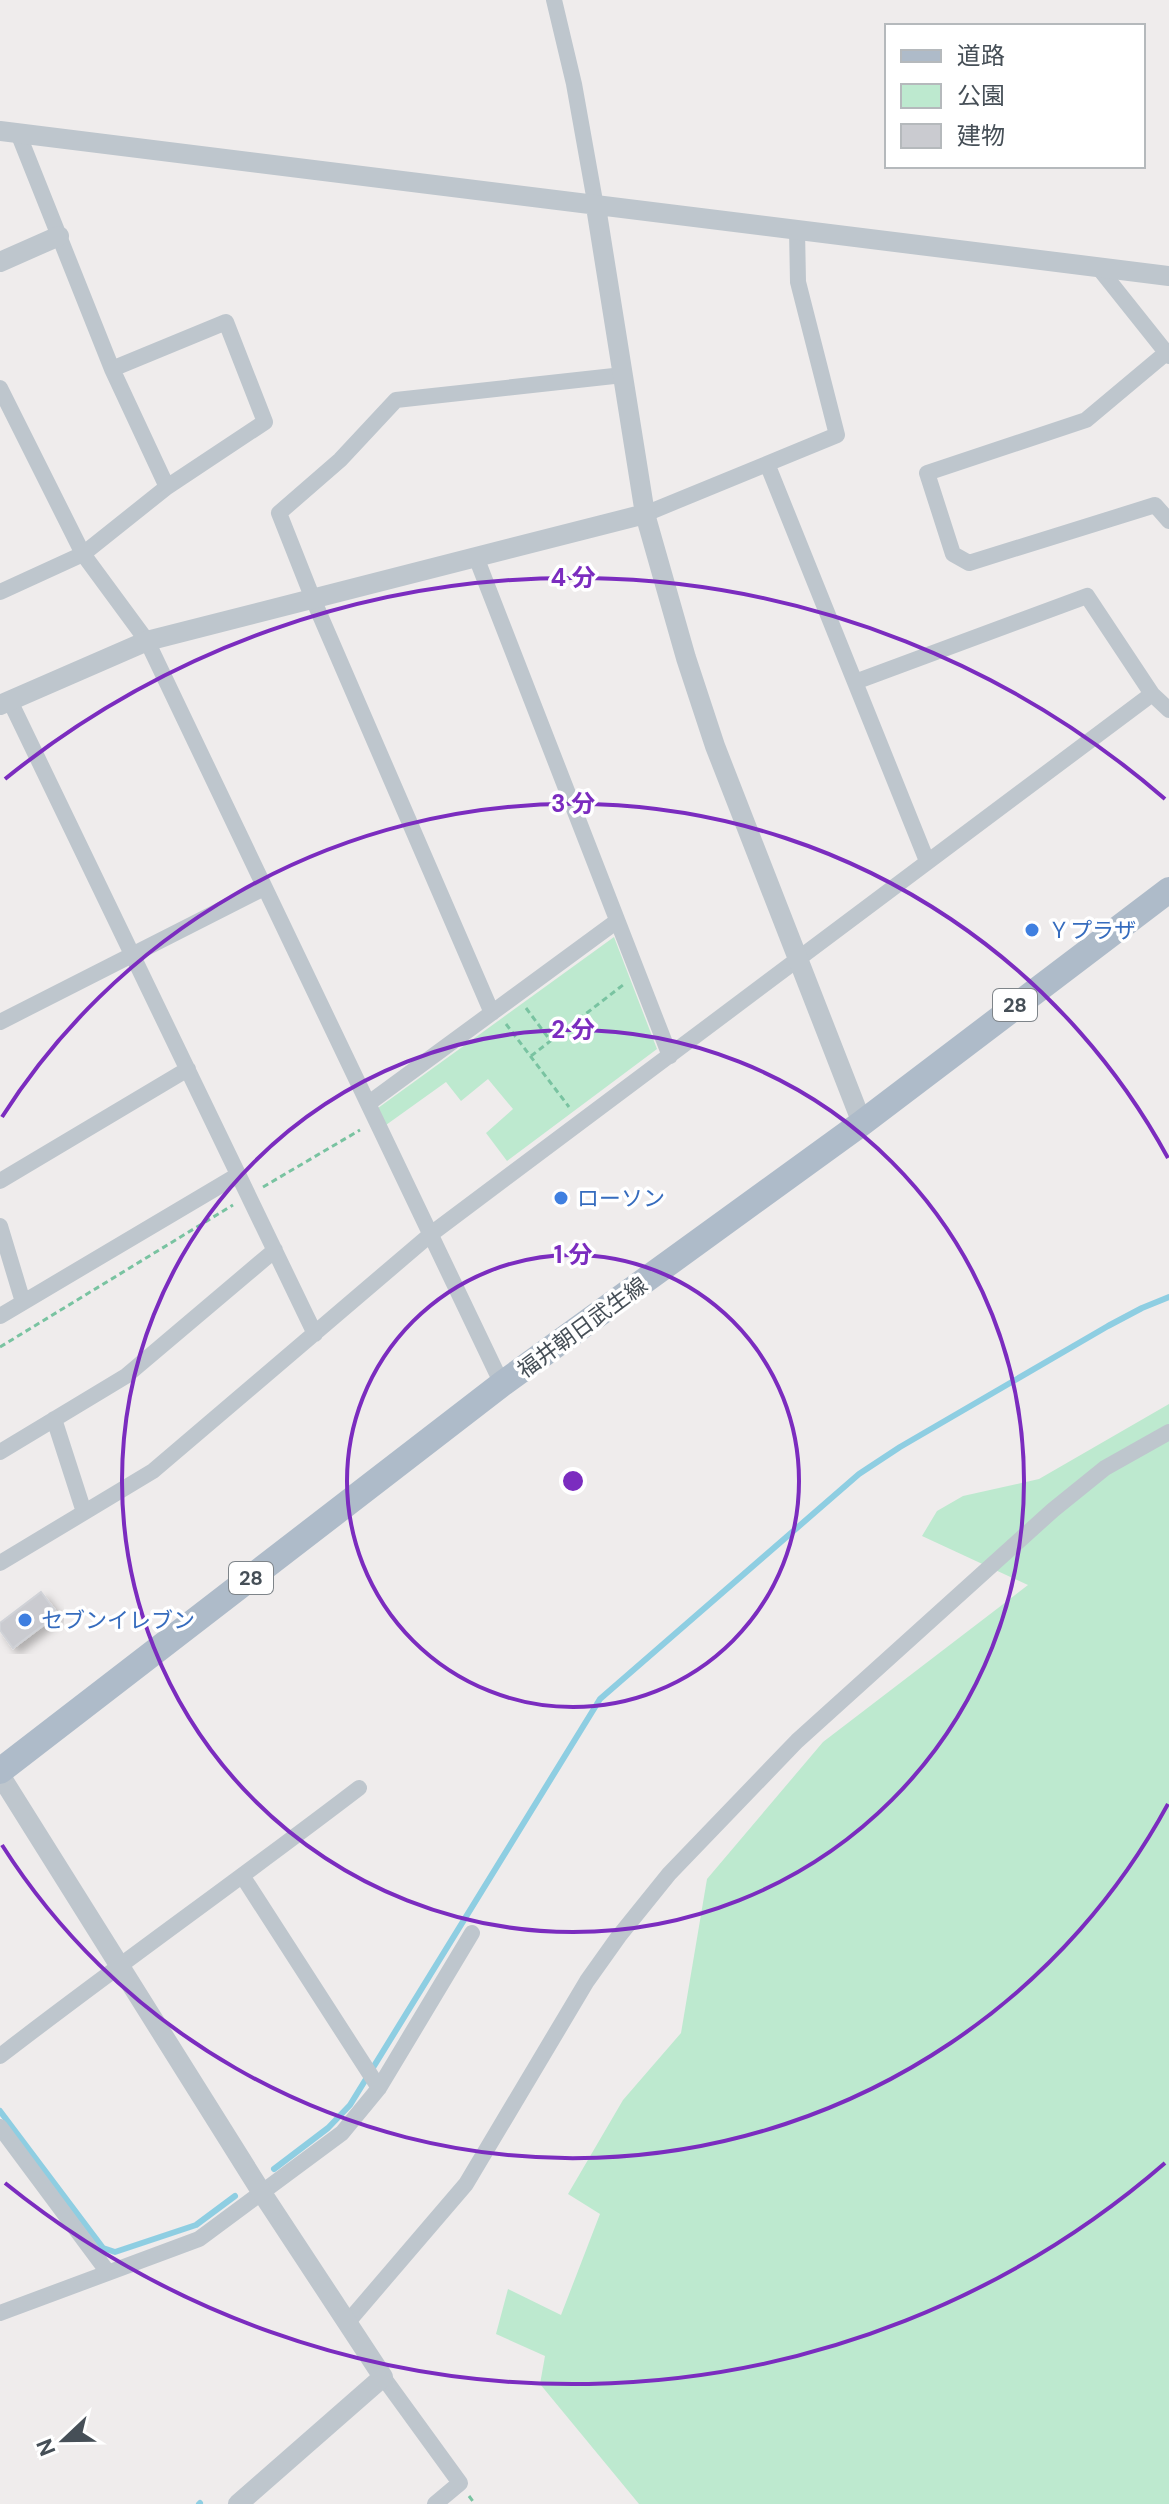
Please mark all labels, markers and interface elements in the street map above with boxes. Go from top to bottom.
legend [885,24,1145,168]
text: 道路 [957,40,1005,71]
text: 公園 [957,80,1005,111]
text: 建物 [957,120,1005,151]
text: 4 分 [550,562,596,593]
text: 3 分 [551,788,595,819]
place label: Ｙプラザ [1048,916,1136,945]
marker: Ｙプラザ [1023,921,1041,939]
road number: 28 [993,989,1037,1021]
text: 2 分 [551,1014,595,1045]
place label: ローソン [577,1184,665,1213]
marker: ローソン [552,1189,570,1207]
text: 1 分 [554,1239,592,1270]
street label: 福井朝日武生線 [511,1270,653,1384]
centre of rings [559,1467,587,1495]
road number: 28 [229,1562,273,1594]
place label: セブンイレブン [41,1606,195,1635]
marker: セブンイレブン [16,1611,34,1629]
north arrow [24,2400,104,2480]
text: N [29,2434,62,2460]

